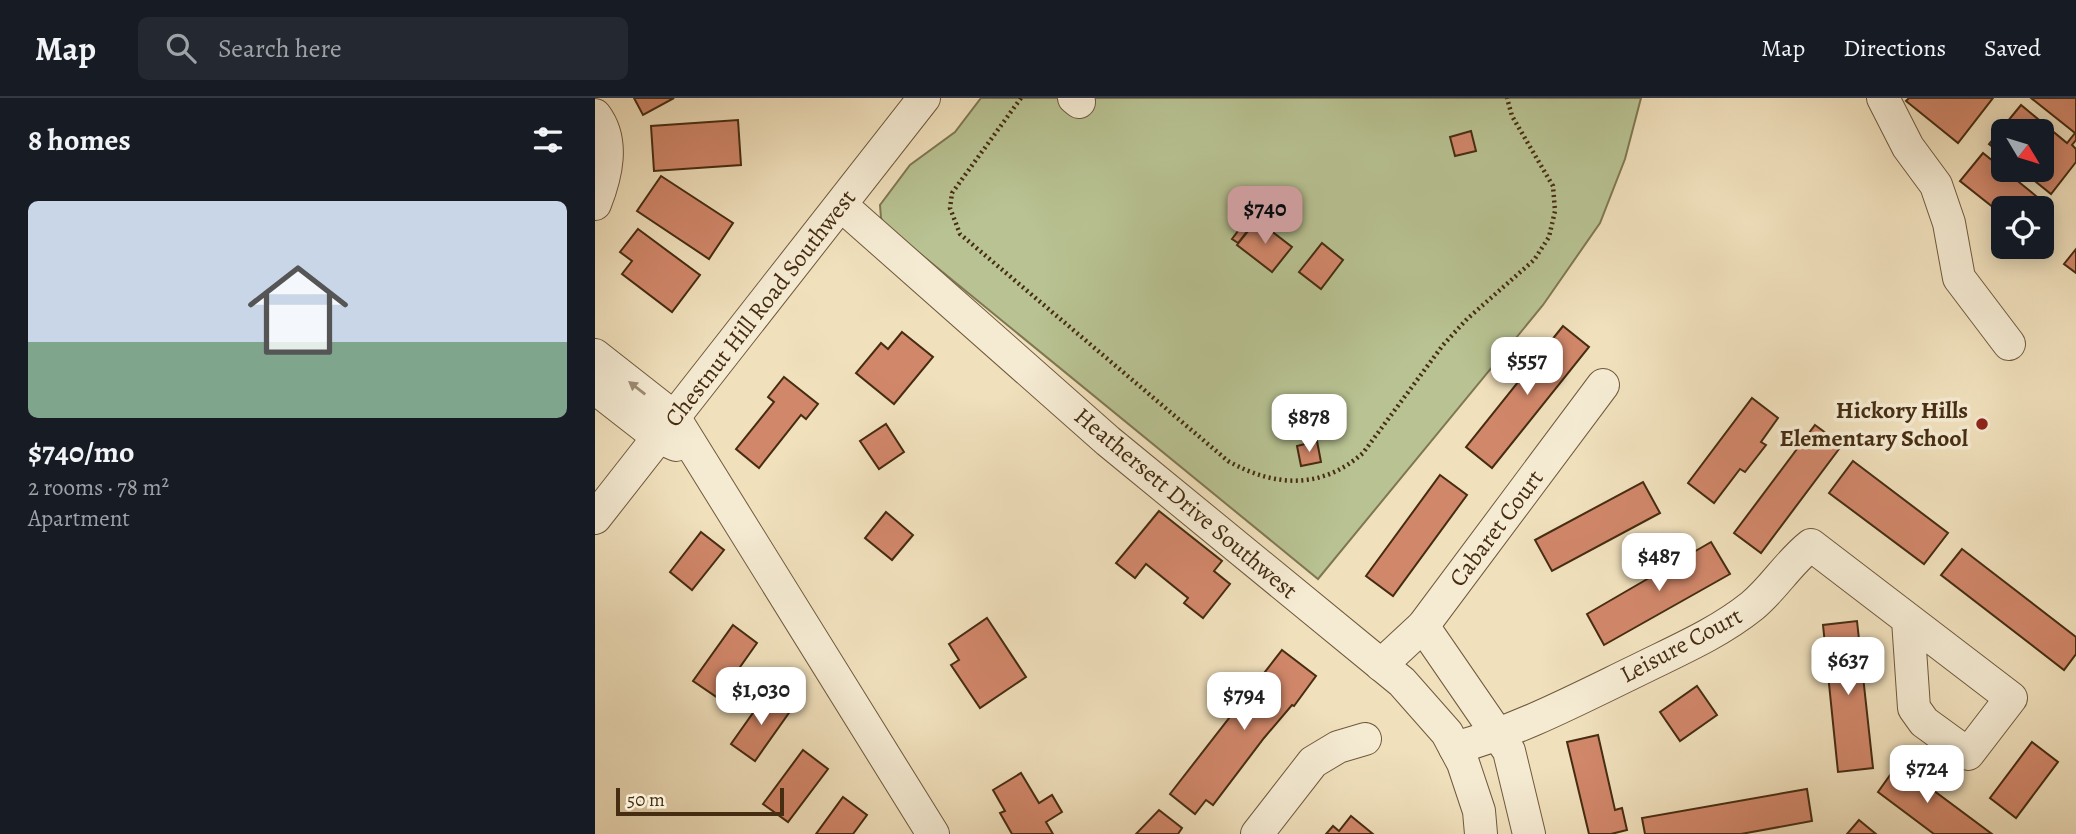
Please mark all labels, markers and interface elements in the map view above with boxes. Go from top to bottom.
search box [138,17,628,80]
text: Map [35,26,96,71]
icon: search [162,29,200,67]
text: Search here [218,31,342,66]
text: Map [1761,32,1805,64]
text: Directions [1843,32,1946,64]
text: Saved [1984,32,2041,64]
north arrow [1991,119,2055,182]
map controls [1991,119,2054,259]
text: 8 homes [28,120,131,160]
icon: filters [529,121,567,159]
street label: Chestnut Hill Road Southwest [657,183,863,433]
pin: $740 [1224,186,1306,246]
text: $740 [1244,193,1286,224]
button: locate [1991,196,2054,259]
icon: home [235,247,361,373]
pin: $557 [1486,338,1568,397]
text: $557 [1507,344,1547,375]
one-way arrow [628,381,646,396]
pin: $878 [1268,394,1350,454]
place label: Hickory Hills Elementary School [1780,394,1969,454]
street label: Heathersett Drive Southwest [1068,400,1304,606]
text: $878 [1288,401,1330,432]
marker: Hickory Hills Elementary School [1974,416,1990,432]
text: $740/mo [28,432,134,472]
street label: Cabaret Court [1442,463,1551,593]
text: 2 rooms · 78 m² [28,472,169,503]
text: Apartment [28,503,130,534]
pin: $487 [1618,533,1700,593]
text: $487 [1638,540,1680,571]
street label: Leisure Court [1615,600,1747,690]
pin: $637 [1807,638,1889,697]
text: $637 [1827,644,1869,675]
pin: $1,030 [704,668,818,727]
pin: $794 [1203,672,1285,732]
text: $1,030 [732,674,790,705]
text: $794 [1223,679,1265,710]
pin: $724 [1886,746,1968,805]
text: $724 [1906,752,1948,783]
scale bar [616,785,784,817]
text: 50 m [627,787,665,813]

